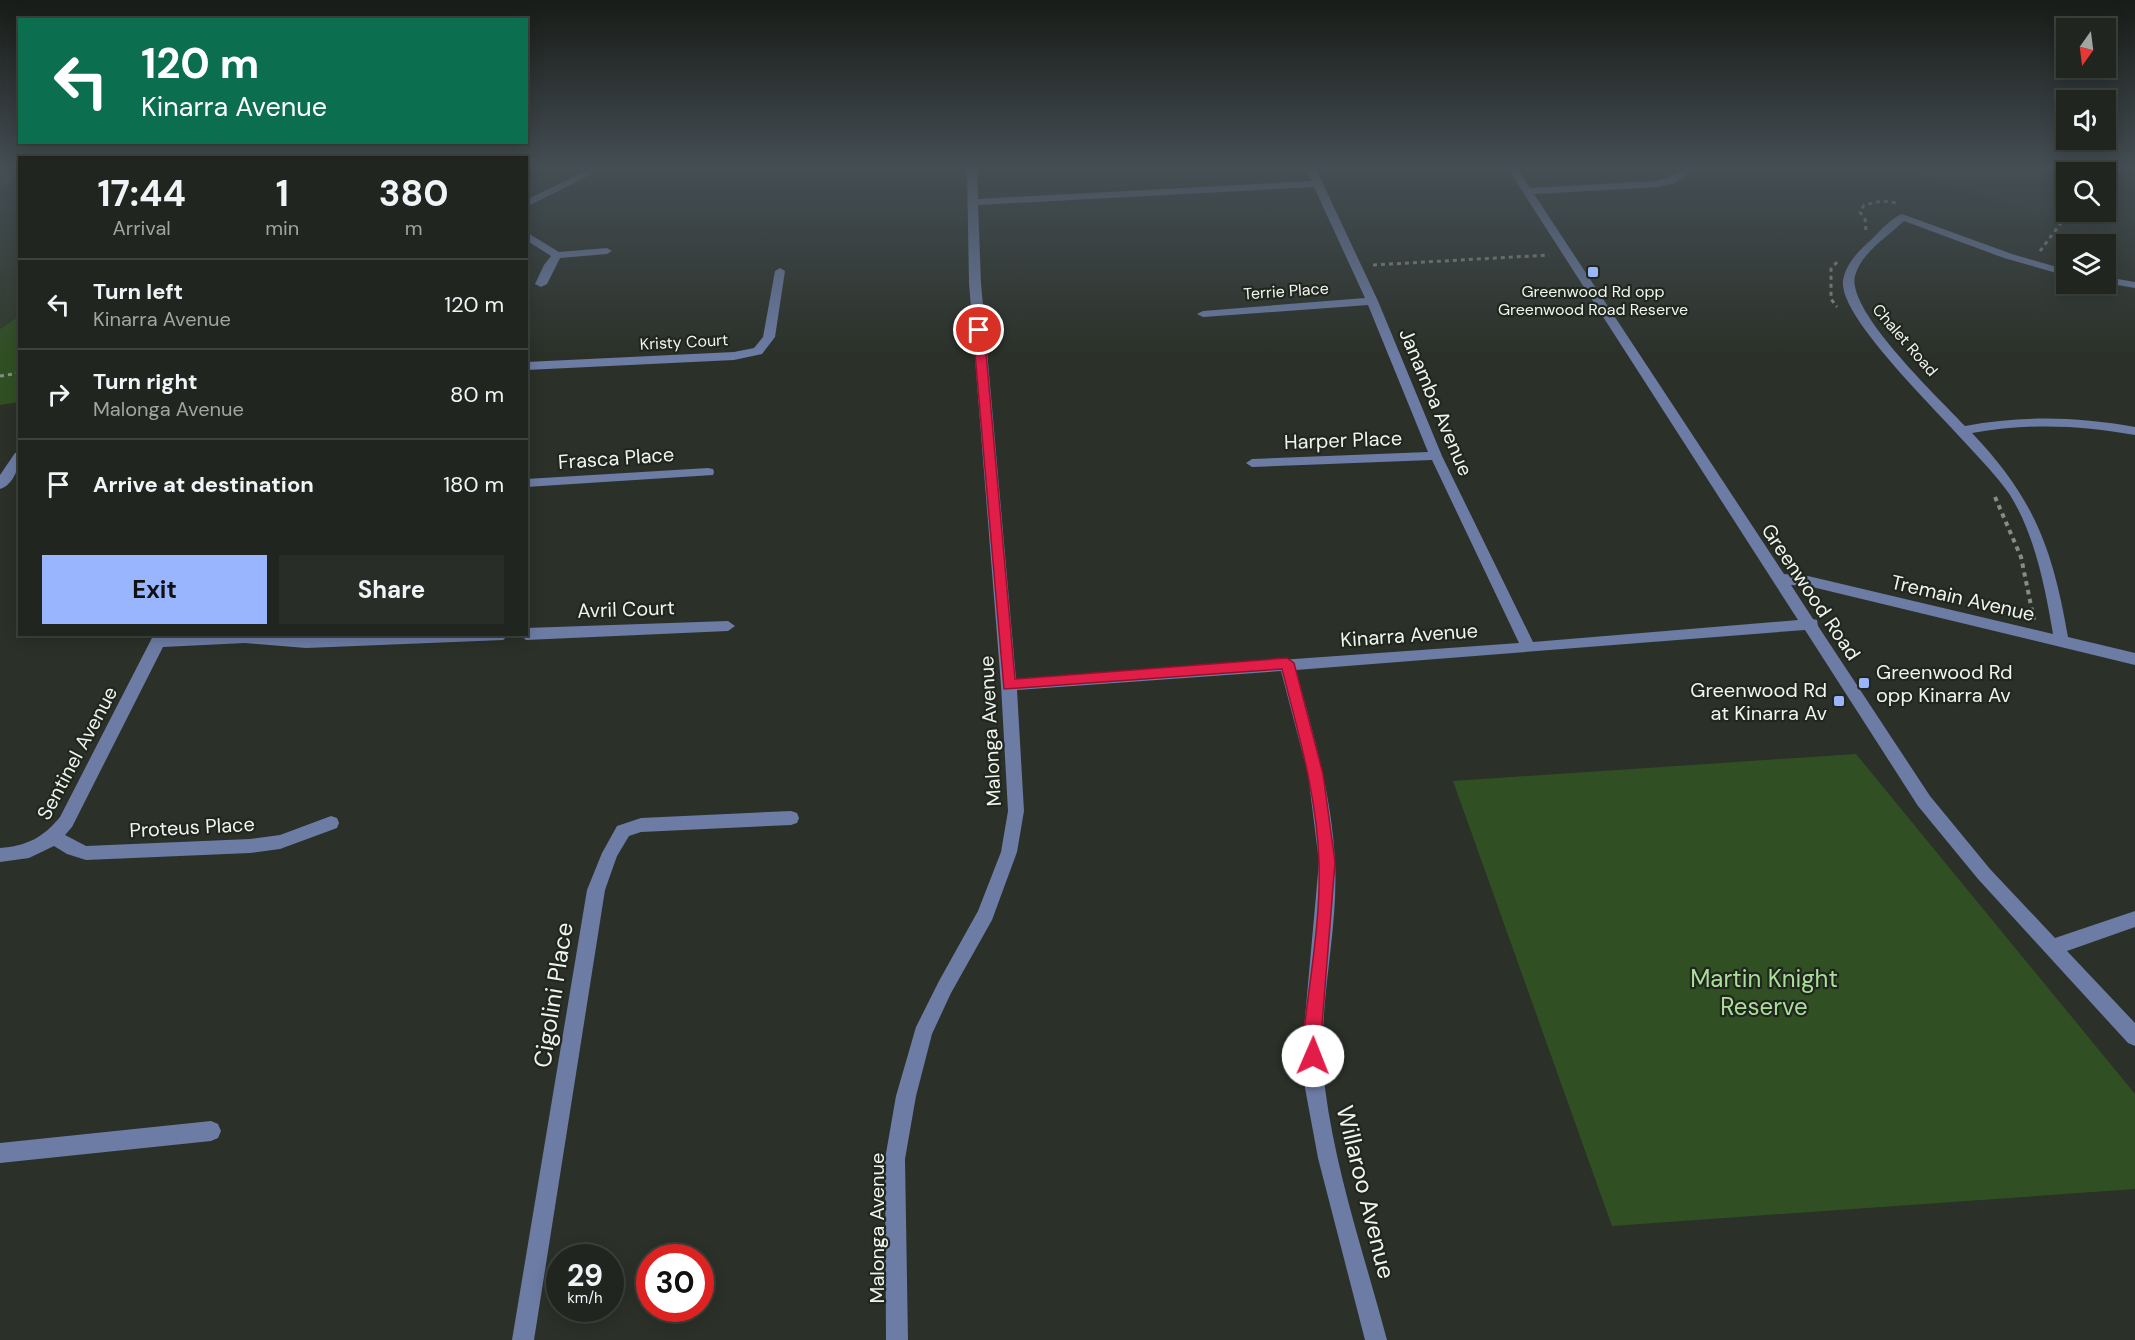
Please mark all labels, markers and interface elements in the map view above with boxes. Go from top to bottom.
north arrow [2056,18,2116,78]
map controls [2056,18,2116,294]
text: 120 m [141,36,259,91]
icon: left [42,42,120,120]
text: Kinarra Avenue [141,89,327,124]
button: sound [2056,90,2116,150]
button: search [2056,162,2116,222]
text: 17:44 [97,170,186,217]
text: 1 [276,170,289,217]
text: 380 [379,170,449,217]
text: Arrival [112,215,171,241]
text: min [265,215,299,241]
text: m [405,215,423,241]
button: layers [2056,234,2116,294]
marker: Greenwood Rd opp Greenwood Road Reserve [1586,265,1600,279]
text: Turn left [93,277,183,306]
street label: Terrie Place [1243,278,1329,304]
place label: Greenwood Rd opp Greenwood Road Reserve [1498,281,1688,320]
icon: left [42,288,75,321]
text: 120 m [444,290,504,319]
street label: Chalet Road [1868,299,1942,381]
pin [953,304,1004,355]
text: Kinarra Avenue [93,306,231,332]
icon: arrive [962,313,995,346]
street label: Janamba Avenue [1393,324,1479,480]
street label: Kristy Court [639,329,729,355]
text: Turn right [93,367,198,396]
icon: right [42,378,75,411]
text: 80 m [450,380,504,409]
text: Malonga Avenue [93,396,244,422]
street label: Harper Place [1283,425,1403,455]
street label: Frasca Place [557,441,675,475]
icon: arrive [42,468,75,501]
text: Arrive at destination [93,470,314,499]
text: 180 m [443,470,504,499]
street label: Greenwood Road [1756,519,1866,665]
button: Exit [42,555,267,624]
button: Share [279,555,504,624]
street label: Tremain Avenue [1889,569,2037,627]
street label: Avril Court [577,594,675,624]
street label: Kinarra Avenue [1339,617,1479,653]
street label: Malonga Avenue [973,655,1007,807]
place label: Greenwood Rd opp Kinarra Av [1876,659,2013,708]
marker: Greenwood Rd opp Kinarra Av [1857,676,1871,690]
place label: Greenwood Rd at Kinarra Av [1690,677,1827,726]
street label: Sentinel Avenue [31,682,123,824]
marker: Greenwood Rd at Kinarra Av [1832,694,1846,708]
street label: Proteus Place [129,811,255,843]
street label: Cigolini Place [526,920,580,1070]
park label: Martin Knight Reserve [1690,963,1838,1022]
position arrow [1281,1024,1345,1088]
street label: Willaroo Avenue [1329,1102,1403,1282]
street label: Malonga Avenue [864,1153,890,1303]
speed limit sign: 30 [636,1244,714,1322]
text: 29 [567,1256,603,1295]
text: km/h [567,1288,603,1308]

